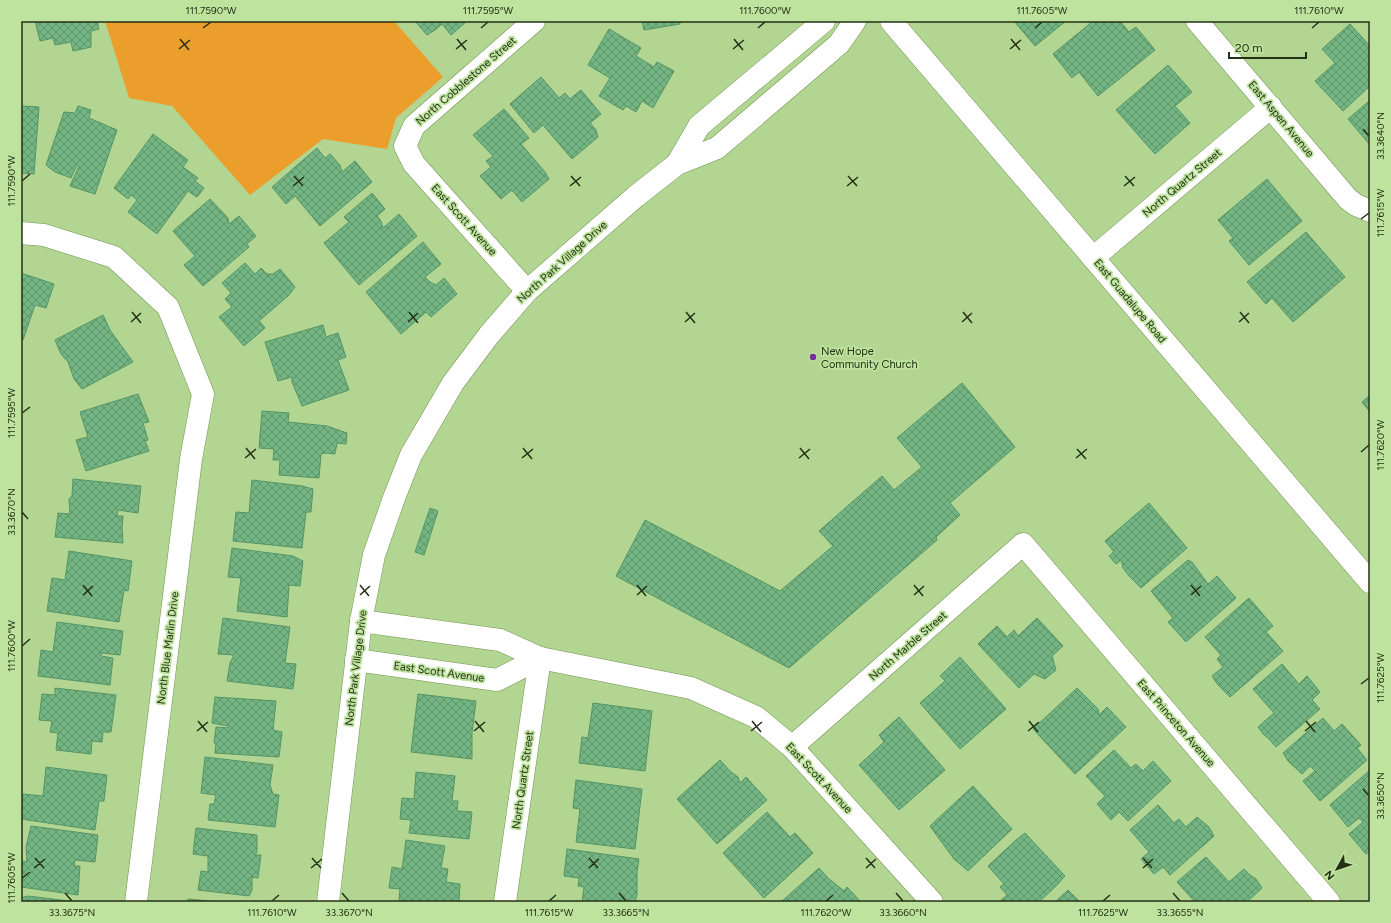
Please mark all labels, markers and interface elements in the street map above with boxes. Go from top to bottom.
text: 111.7590°W [186,4,237,17]
text: 111.7595°W [463,4,514,17]
text: 111.7600°W [739,4,791,17]
text: 111.7605°W [1017,4,1068,17]
text: 111.7610°W [1294,4,1344,17]
street label: North Cobblestone Street [413,34,519,128]
scale bar [1229,34,1306,60]
text: 20 m [1235,41,1263,55]
street label: East Aspen Avenue [1245,78,1317,160]
text: 33.3640°N [1374,112,1387,160]
street label: North Quartz Street [1140,146,1224,220]
text: 111.7590°W [5,155,18,206]
street label: East Scott Avenue [429,182,499,258]
text: 111.7615°W [1374,188,1387,237]
street label: North Park Village Drive [514,218,610,306]
street label: East Guadalupe Road [1091,256,1169,346]
place label: New Hope Community Church [821,345,918,371]
marker: New Hope Community Church [808,352,818,362]
text: 111.7595°W [5,387,18,438]
text: 111.7620°W [1374,419,1387,470]
text: 33.3670°N [5,488,18,536]
street label: North Blue Marlin Drive [155,591,181,705]
street label: North Park Village Drive [342,609,370,727]
street label: North Marble Street [867,609,949,683]
text: 111.7600°W [5,620,18,672]
text: 111.7625°W [1374,653,1387,703]
street label: East Scott Avenue [393,659,485,685]
street label: East Princeton Avenue [1135,677,1217,769]
street label: North Quartz Street [510,730,536,830]
street label: East Scott Avenue [783,740,855,816]
text: 33.3650°N [1374,772,1387,820]
north arrow [1317,849,1357,889]
text: 111.7605°W [5,852,18,903]
text: N [1322,868,1337,883]
text: 33.3675°N [49,906,95,919]
text: 111.7610°W [247,906,297,919]
text: 33.3670°N [325,906,373,919]
text: 111.7615°W [525,906,574,919]
text: 33.3665°N [603,906,649,919]
text: 111.7620°W [801,906,852,919]
text: 33.3660°N [879,906,927,919]
text: 111.7625°W [1078,906,1128,919]
text: 33.3655°N [1157,906,1204,919]

